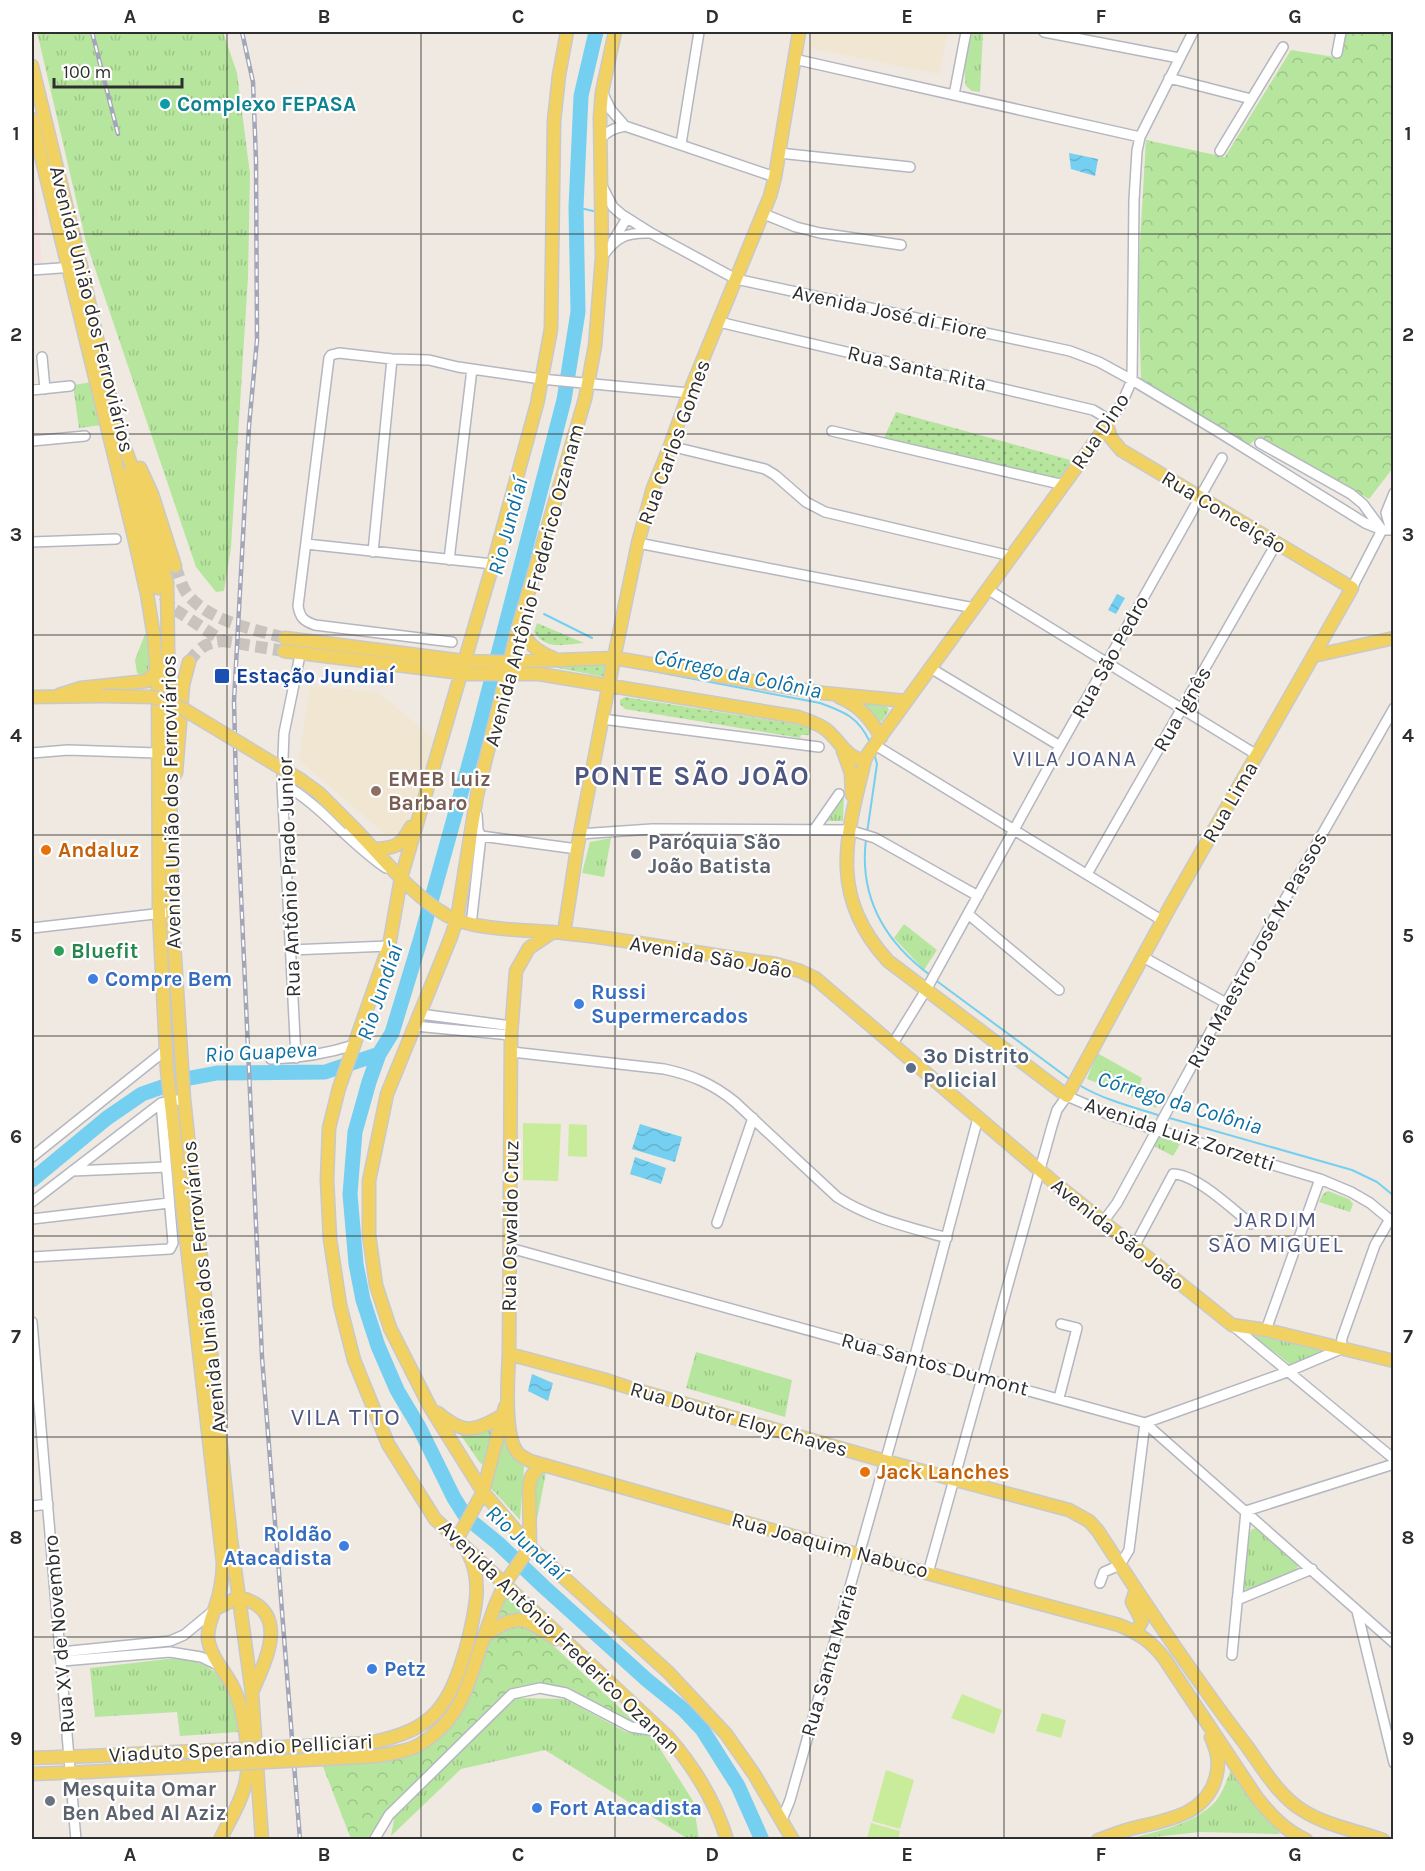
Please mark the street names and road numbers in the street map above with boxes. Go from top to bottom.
street label: Avenida União dos Ferroviários [45,163,139,455]
street label: Avenida José di Fiore [790,280,990,344]
street label: Rua Santa Rita [845,340,989,396]
street label: Rua Carlos Gomes [633,356,715,528]
street label: Rua Dino [1066,388,1134,474]
street label: Avenida Antônio Frederico Ozanam [479,421,589,749]
street label: Rua Conceição [1157,465,1291,559]
street label: Rua São Pedro [1066,591,1154,723]
street label: Avenida União dos Ferroviários [156,655,186,949]
street label: Rua Ignês [1148,662,1216,756]
street label: Rua Antônio Prado Junior [273,756,305,998]
street label: Rua Lima [1197,757,1263,847]
street label: Rua Maestro José M. Passos [1182,828,1332,1072]
street label: Avenida São João [628,931,794,983]
street label: Avenida Luiz Zorzetti [1082,1092,1278,1176]
street label: Avenida União dos Ferroviários [177,1140,231,1434]
street label: Rua Oswaldo Cruz [497,1140,523,1312]
street label: Avenida São João [1046,1173,1190,1295]
street label: Rua Santos Dumont [839,1327,1031,1401]
street label: Rua Doutor Eloy Chaves [627,1376,851,1462]
street label: Rua Joaquim Nabuco [729,1507,931,1583]
street label: Avenida Antônio Frederico Ozanan [434,1515,686,1759]
street label: Rua XV de Novembro [38,1534,80,1734]
street label: Rua Santa Maria [796,1581,862,1739]
street label: Viaduto Sperandio Pelliciari [108,1729,374,1767]

